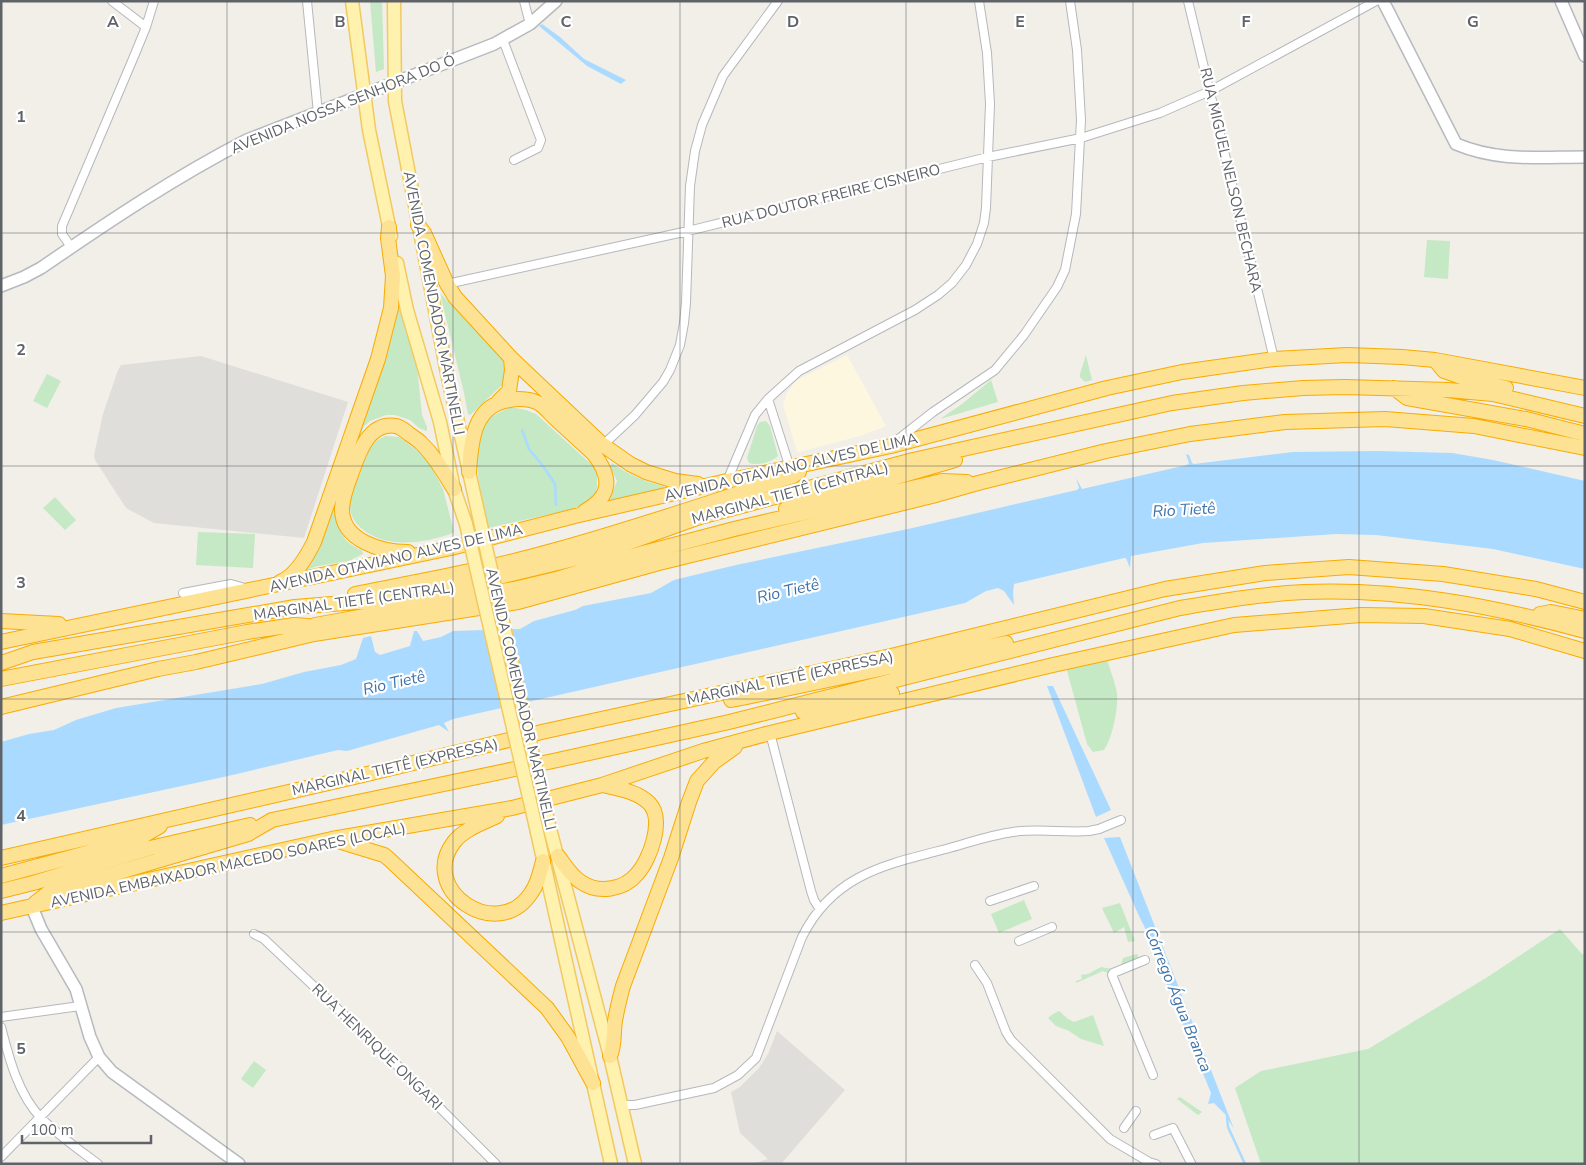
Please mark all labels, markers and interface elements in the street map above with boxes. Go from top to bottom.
text: A [107,11,119,33]
text: B [334,11,346,33]
text: C [561,11,572,33]
text: D [787,11,799,33]
text: E [1015,11,1025,33]
text: F [1242,11,1251,33]
text: G [1467,11,1479,33]
street label: AVENIDA NOSSA SENHORA DO Ó [227,49,458,158]
street label: RUA MIGUEL NELSON BECHARA [1195,66,1267,295]
text: 1 [16,106,26,128]
street label: RUA DOUTOR FREIRE CISNEIRO [720,159,942,233]
street label: AVENIDA COMENDADOR MARTINELLI [399,169,469,437]
text: 2 [16,339,26,361]
street label: AVENIDA OTAVIANO ALVES DE LIMA [662,428,920,506]
street label: MARGINAL TIETÊ (CENTRAL) [689,457,891,529]
water label: Rio Tietê [1152,497,1217,523]
street label: AVENIDA OTAVIANO ALVES DE LIMA [267,519,525,597]
street label: AVENIDA COMENDADOR MARTINELLI [481,566,561,832]
text: 3 [16,572,26,594]
water label: Rio Tietê [755,573,822,609]
street label: MARGINAL TIETÊ (CENTRAL) [252,577,456,625]
street label: MARGINAL TIETÊ (EXPRESSA) [685,646,895,710]
water label: Rio Tietê [361,665,428,701]
street label: MARGINAL TIETÊ (EXPRESSA) [290,734,500,800]
text: 4 [16,805,26,827]
street label: AVENIDA EMBAIXADOR MACEDO SOARES (LOCAL) [48,818,408,912]
water label: Córrego Água Branca [1139,925,1217,1075]
street label: RUA HENRIQUE ONGARI [307,979,447,1115]
text: 5 [16,1038,26,1060]
scale bar [22,1112,151,1144]
text: 100 m [30,1120,74,1140]

